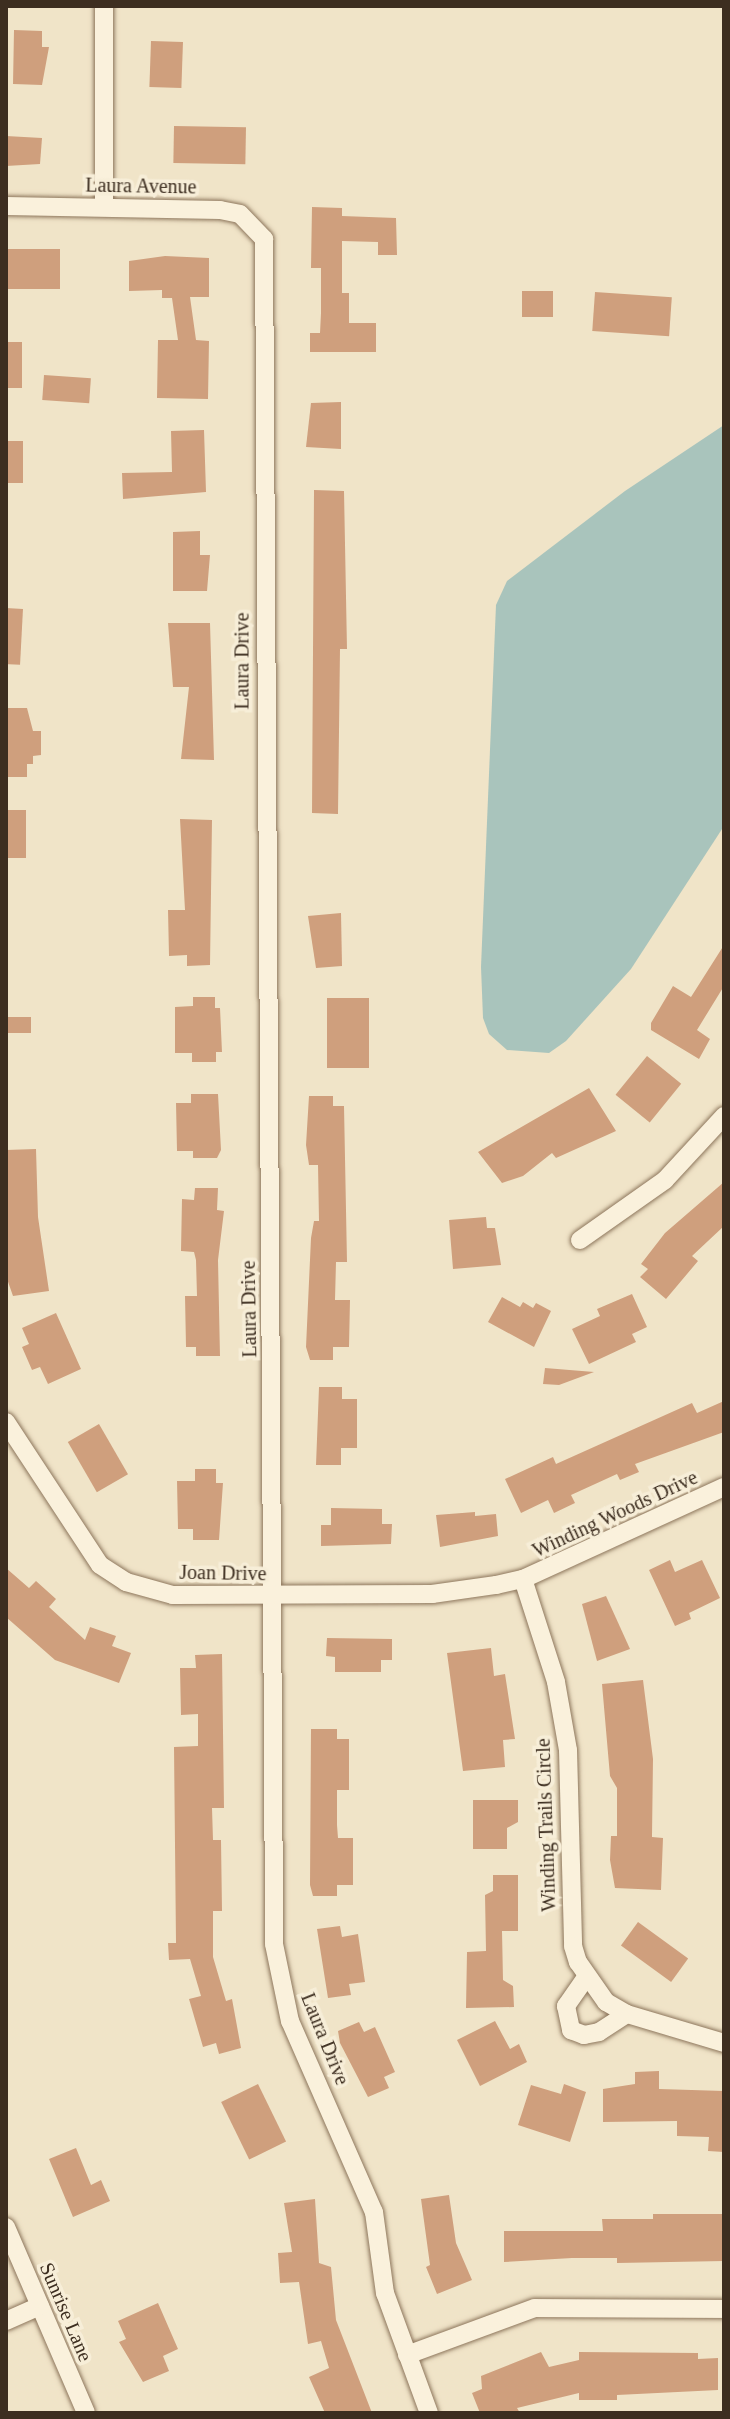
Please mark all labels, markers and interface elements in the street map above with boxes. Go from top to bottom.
street label: Laura Avenue [85,173,197,199]
street label: Laura Drive [230,612,254,710]
street label: Laura Drive [236,1260,262,1358]
street label: Winding Woods Drive [528,1465,702,1563]
street label: Joan Drive [179,1560,267,1586]
street label: Winding Trails Circle [531,1738,561,1912]
street label: Laura Drive [296,1989,354,2089]
street label: Sunrise Lane [34,2259,98,2365]

